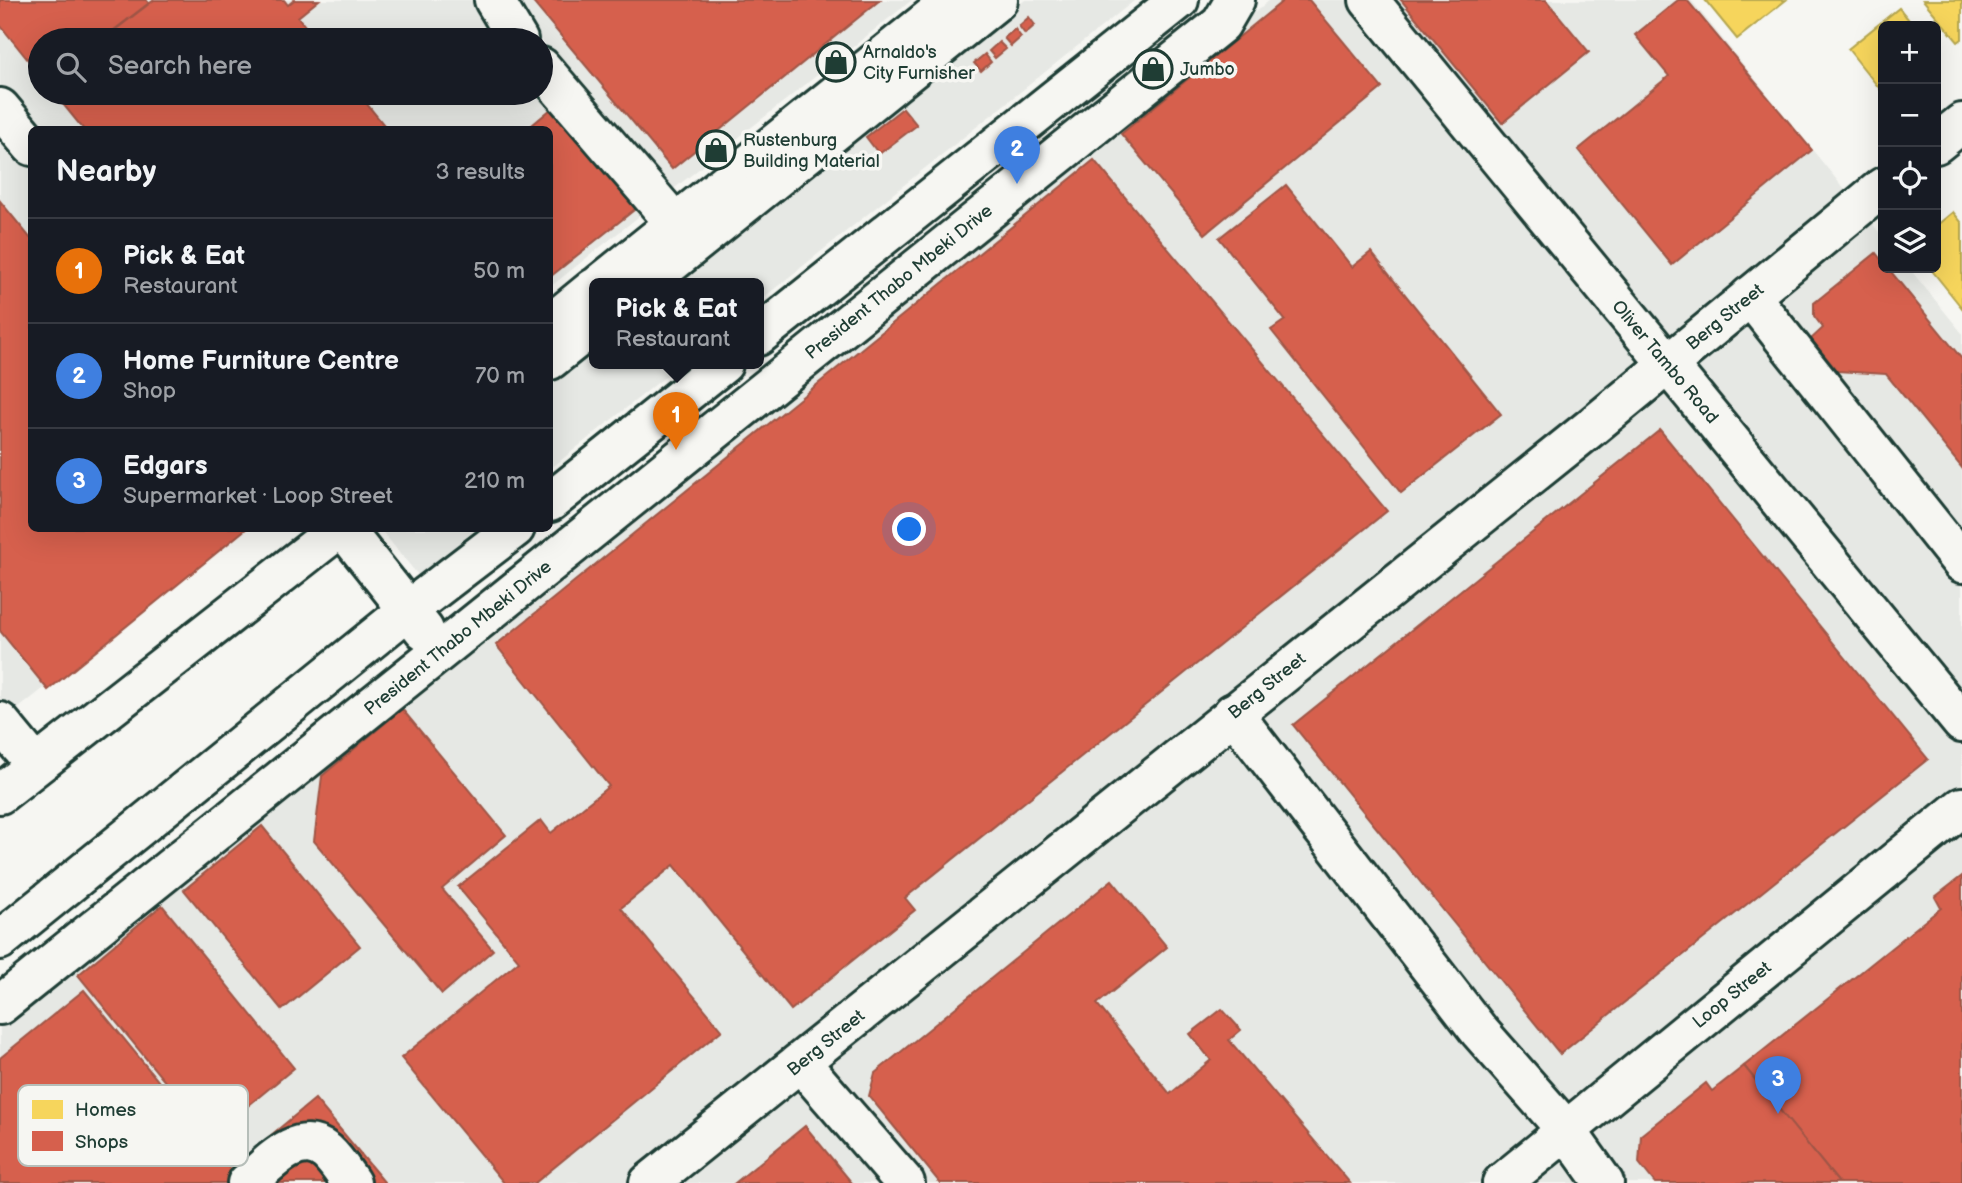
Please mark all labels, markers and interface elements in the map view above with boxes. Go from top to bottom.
map controls [1878,21,1941,273]
button: + [1878,21,1941,84]
search box [28,28,553,105]
shop icon: Arnaldo's City Furnisher [815,41,857,83]
place label: Arnaldo's City Furnisher [863,42,975,84]
icon: search [52,48,90,86]
shop icon: Jumbo [1132,48,1174,90]
text: Search here [108,51,252,82]
place label: Jumbo [1180,59,1235,80]
button: − [1878,84,1941,147]
pin: 2 [994,126,1040,184]
shop icon: Rustenburg Building Material [695,129,737,171]
place label: Rustenburg Building Material [743,130,880,172]
button: locate [1878,147,1941,210]
text: Nearby [56,154,156,190]
text: 3 results [436,158,525,186]
street label: President Thabo Mbeki Drive [801,200,997,364]
button: layers [1878,210,1941,273]
text: Pick & Eat [123,241,245,272]
text: 1 [74,257,84,285]
text: 50 m [473,257,525,285]
text: Restaurant [123,272,237,300]
popup [589,278,764,369]
street label: Berg Street [1682,279,1768,355]
text: Pick & Eat [616,294,737,325]
street label: Oliver Tambo Road [1607,296,1723,428]
text: Restaurant [616,325,730,353]
text: Home Furniture Centre [123,346,399,377]
text: 2 [72,362,86,390]
text: 70 m [475,362,525,390]
text: Shop [123,377,176,405]
pin: 1 [653,392,699,450]
text: Edgars [123,451,207,482]
text: 3 [72,467,86,495]
text: 210 m [464,467,525,495]
text: Supermarket · Loop Street [123,482,393,510]
your location [892,512,926,546]
street label: President Thabo Mbeki Drive [360,556,556,720]
street label: Berg Street [1224,648,1310,724]
street label: Loop Street [1689,957,1776,1033]
street label: Berg Street [783,1005,869,1081]
pin: 3 [1755,1056,1801,1114]
legend [18,1085,248,1166]
text: Homes [75,1099,136,1122]
text: Shops [75,1131,128,1154]

